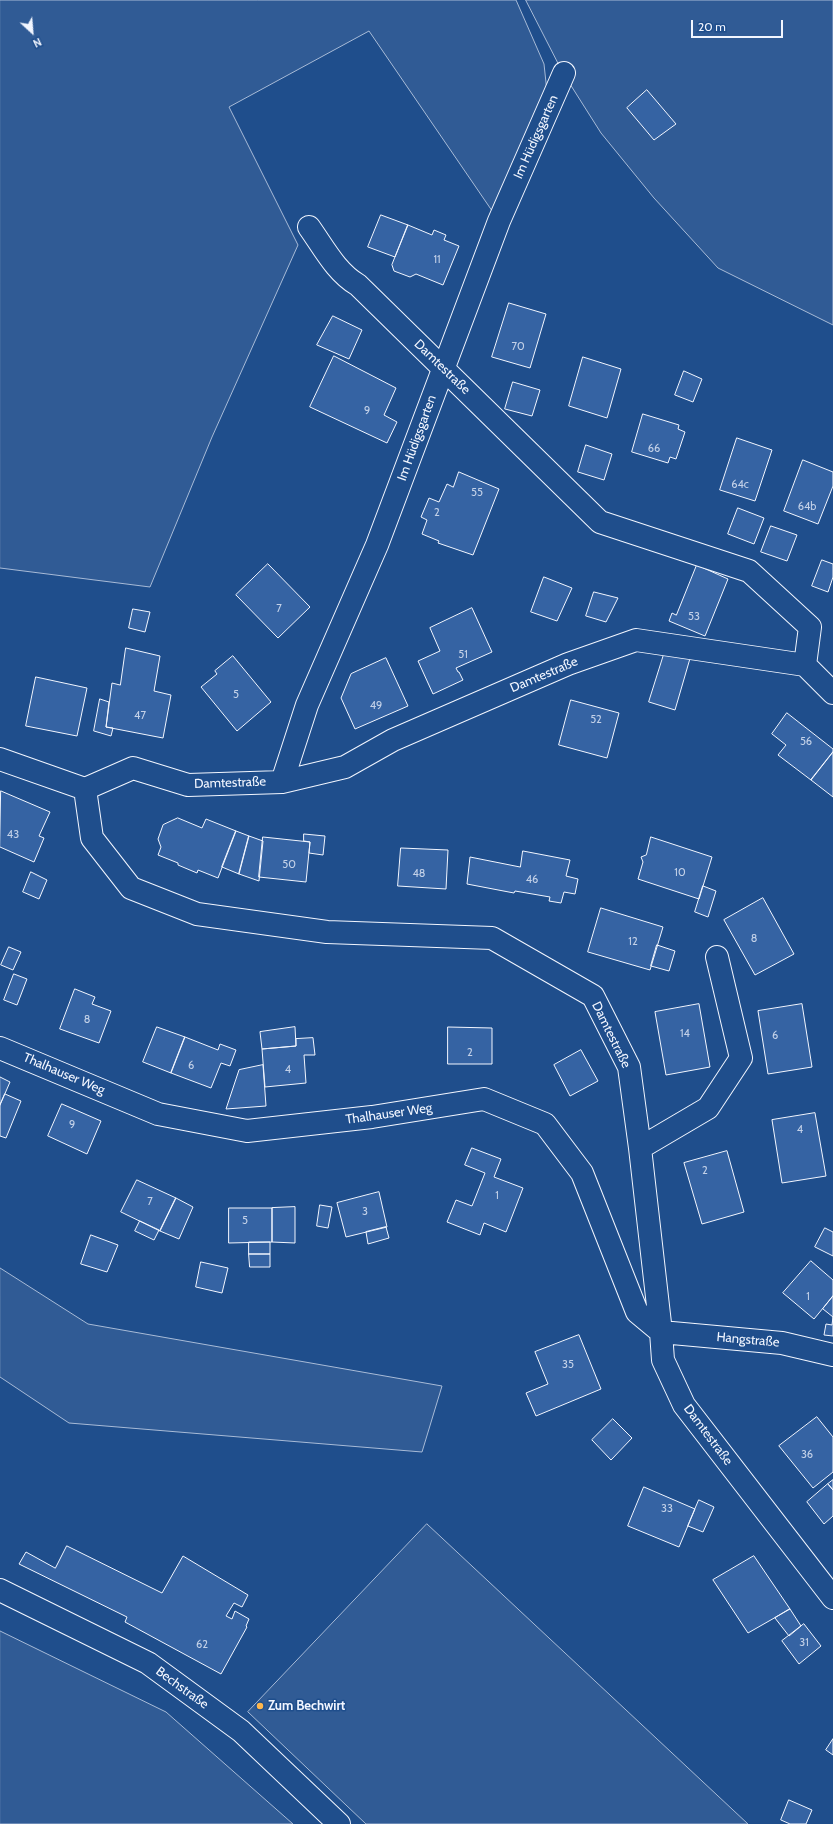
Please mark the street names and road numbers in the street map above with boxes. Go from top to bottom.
street label: Im Hüdigsgarten [511,93,561,181]
street label: Damtestraße [411,336,473,398]
street label: Im Hüdigsgarten [394,393,440,483]
street label: Damtestraße [508,654,580,696]
street label: Damtestraße [194,774,266,792]
street label: Damtestraße [588,999,634,1071]
street label: Thalhauser Weg [21,1050,107,1098]
street label: Thalhauser Weg [345,1100,433,1128]
street label: Hangstraße [716,1329,780,1351]
street label: Damtestraße [680,1402,736,1468]
street label: Bechstraße [153,1664,211,1712]

